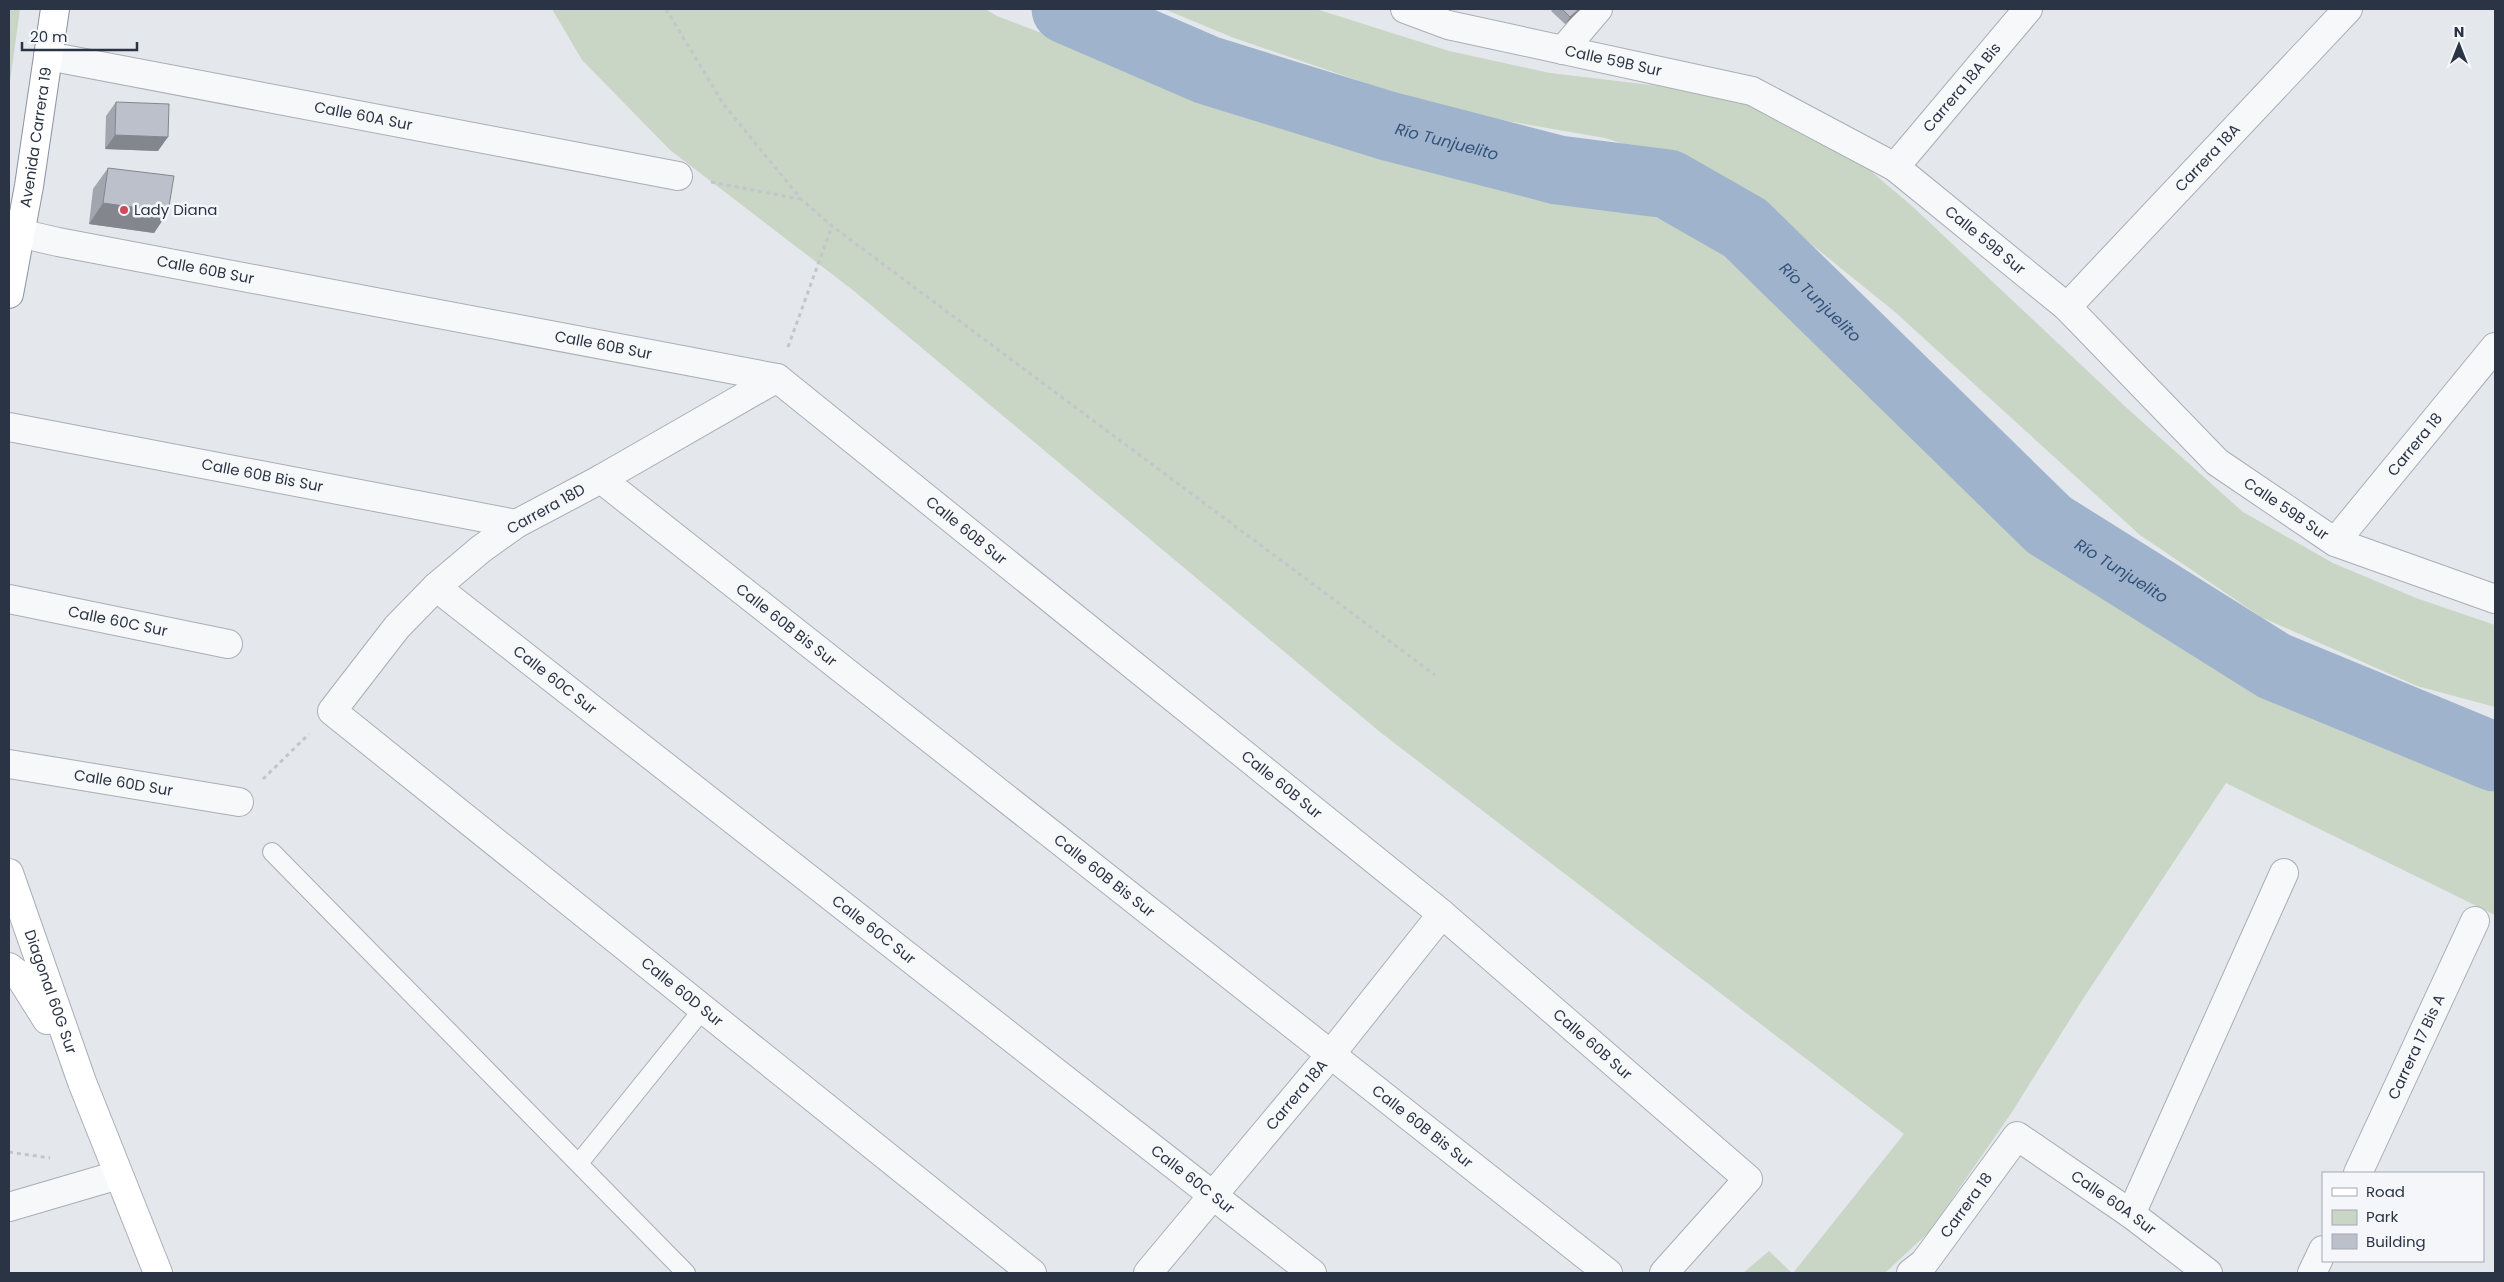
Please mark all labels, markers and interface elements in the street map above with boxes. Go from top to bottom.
scale bar [22,20,138,52]
north arrow [2434,20,2484,70]
text: N [2454,22,2464,42]
text: 20 m [30,26,68,47]
street label: Carrera 18A Bis [1918,38,2006,136]
street label: Calle 59B Sur [1563,40,1664,81]
street label: Avenida Carrera 19 [14,66,56,209]
street label: Calle 60A Sur [313,96,415,135]
water label: Río Tunjuelito [1393,117,1501,166]
street label: Carrera 18A [2170,119,2245,196]
place label: Lady Diana [134,199,217,220]
street label: Calle 59B Sur [1940,201,2031,279]
marker: Lady Diana [118,204,130,216]
street label: Calle 60B Sur [155,250,256,289]
water label: Río Tunjuelito [1774,257,1866,347]
street label: Calle 60B Sur [553,325,654,364]
street label: Carrera 18 [2382,408,2447,480]
street label: Calle 60B Bis Sur [200,453,325,497]
street label: Calle 59B Sur [2240,472,2334,545]
street label: Carrera 18D [503,478,589,539]
street label: Calle 60B Sur [922,491,1012,570]
water label: Río Tunjuelito [2070,533,2172,609]
street label: Calle 60B Bis Sur [732,578,842,671]
street label: Calle 60C Sur [66,600,170,641]
street label: Calle 60C Sur [509,640,602,719]
street label: Calle 60B Sur [1237,745,1327,824]
street label: Calle 60D Sur [72,764,175,801]
street label: Calle 60B Bis Sur [1050,829,1160,922]
street label: Calle 60C Sur [828,890,921,969]
street label: Diagonal 60G Sur [20,927,83,1057]
street label: Calle 60D Sur [637,952,728,1031]
street label: Carrera 17 Bis A [2383,991,2450,1103]
street label: Calle 60B Sur [1549,1004,1637,1084]
street label: Carrera 18A [1261,1055,1332,1135]
street label: Calle 60B Bis Sur [1368,1080,1478,1173]
street label: Calle 60C Sur [1147,1140,1239,1219]
street label: Calle 60A Sur [2067,1165,2161,1240]
street label: Carrera 18 [1935,1168,1997,1242]
legend [2322,1172,2484,1262]
text: Road [2366,1181,2405,1202]
text: Park [2366,1206,2398,1227]
text: Building [2366,1231,2426,1252]

